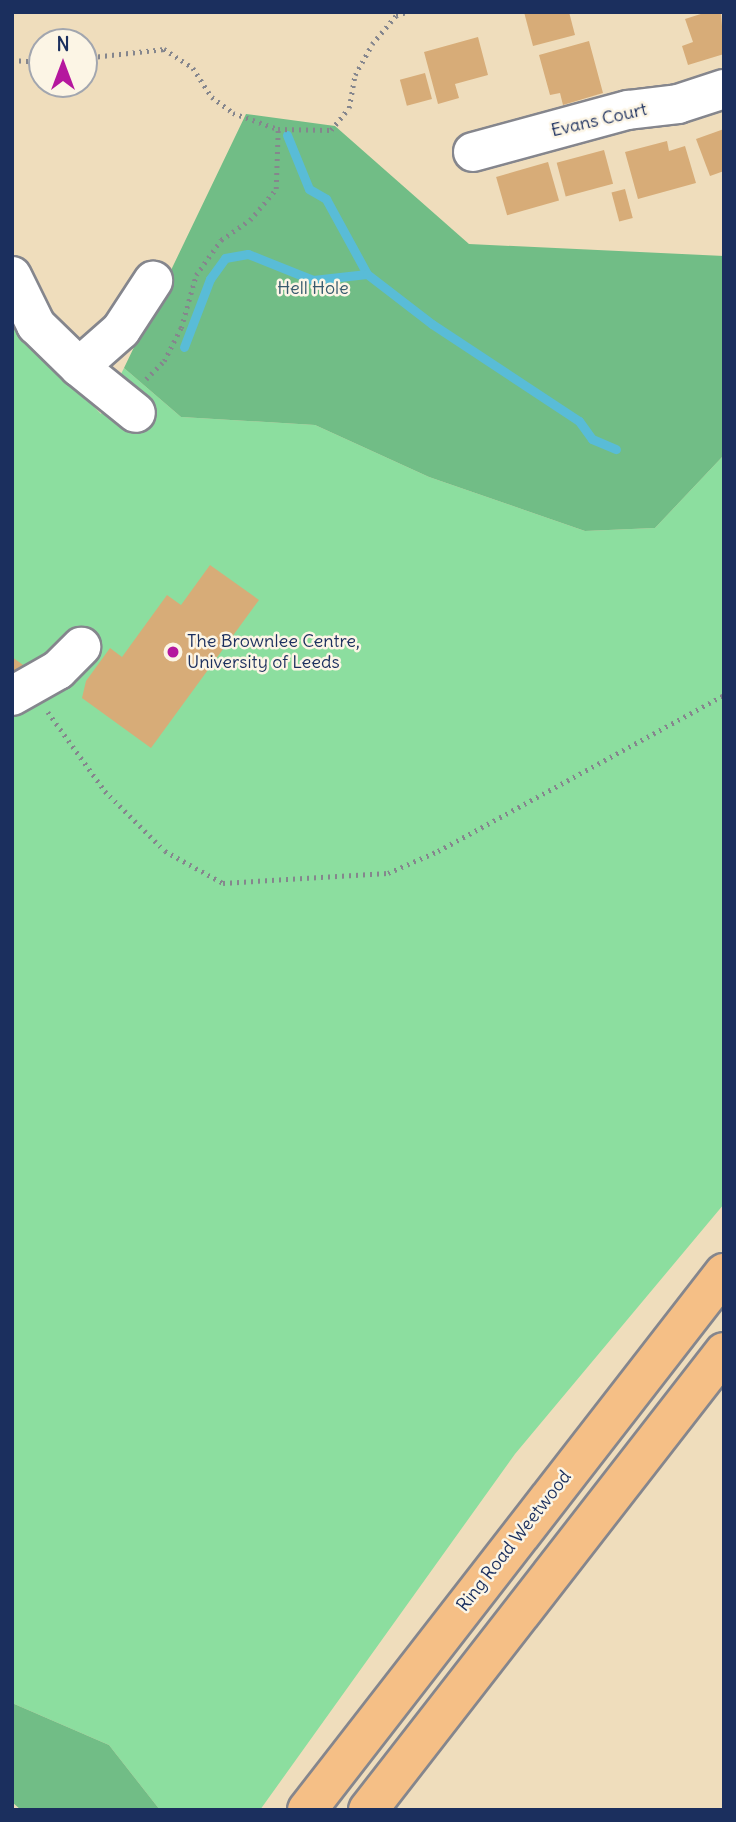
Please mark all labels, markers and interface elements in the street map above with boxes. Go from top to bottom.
north arrow [28,28,98,98]
text: N [56,32,70,56]
street label: Evans Court [549,98,649,142]
park label: Hell Hole [277,277,349,299]
place label: The Brownlee Centre, University of Leeds [187,631,360,674]
marker: The Brownlee Centre, University of Leeds [165,644,181,660]
street label: Ring Road Weetwood [452,1466,576,1616]

